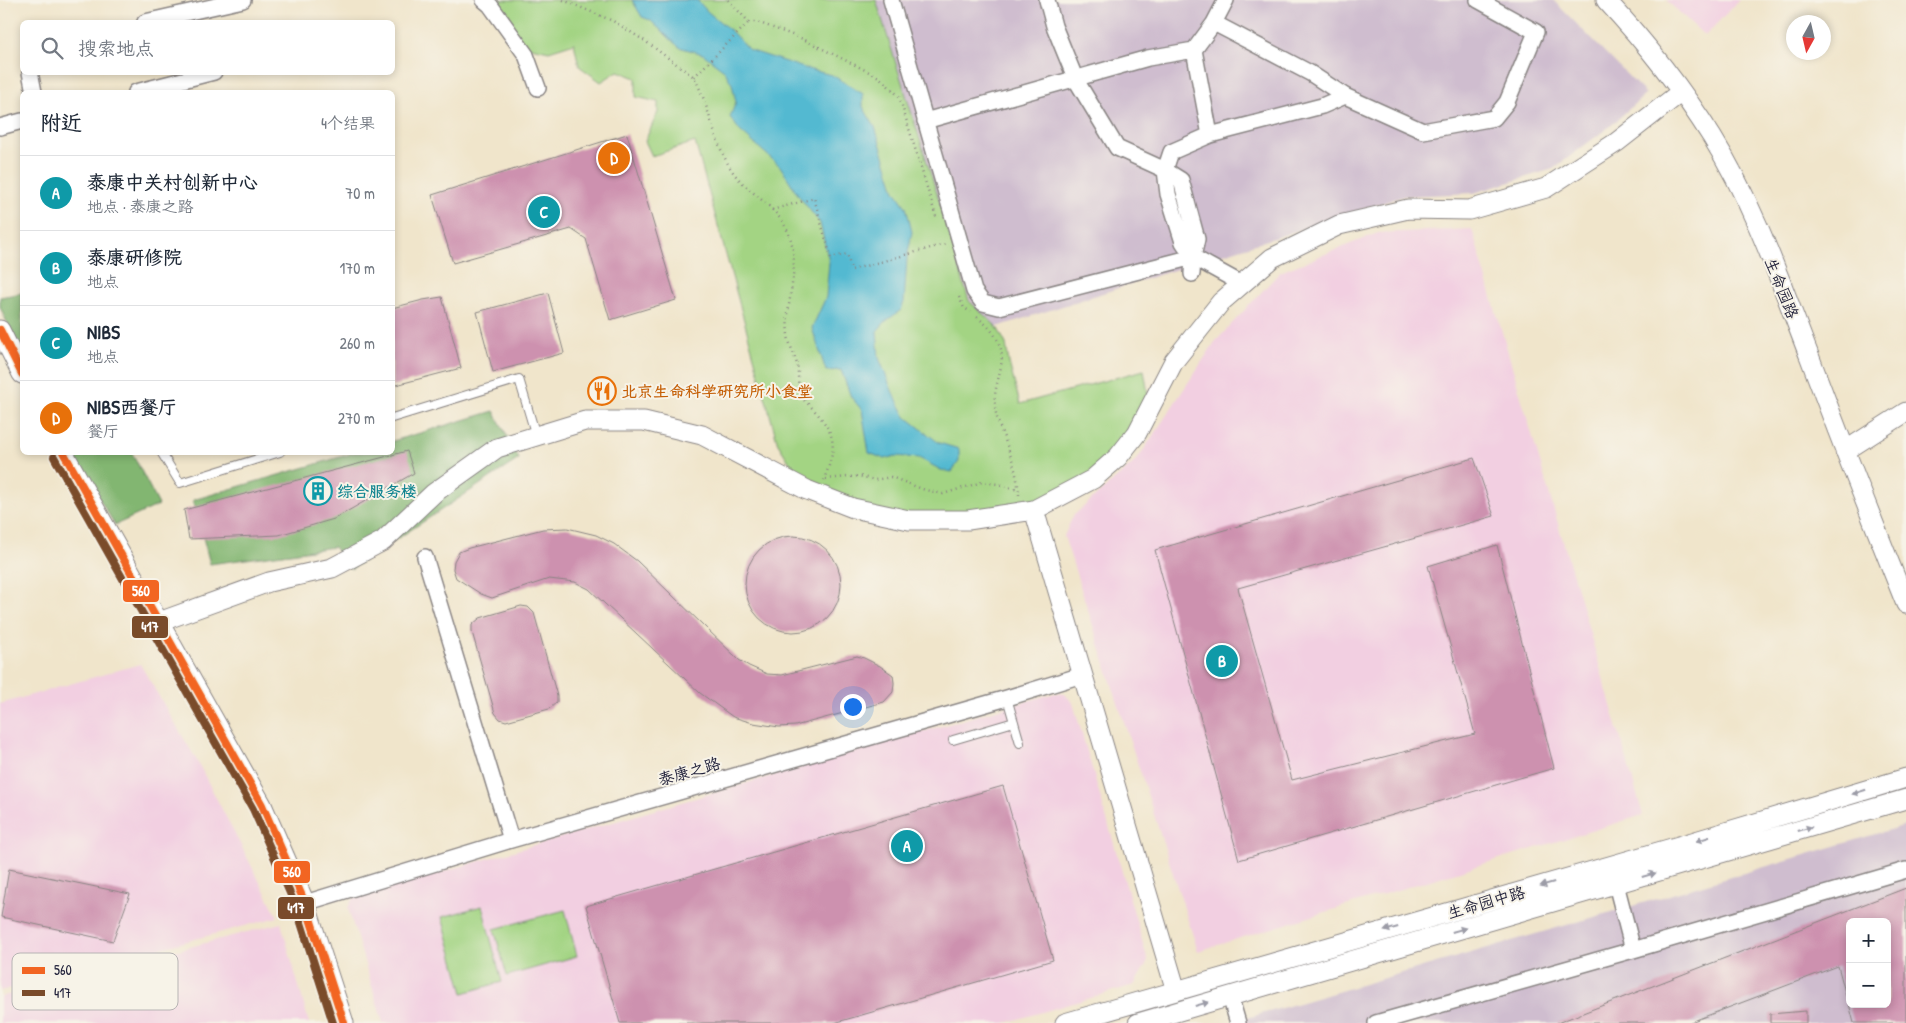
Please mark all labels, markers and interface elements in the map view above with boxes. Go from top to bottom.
north arrow [1786,15,1831,60]
search box [20,20,395,75]
icon: search [38,34,66,62]
text: 搜索地点 [78,35,154,61]
text: 附近 [40,108,82,137]
text: 4个结果 [321,112,375,134]
pin: D [598,139,630,177]
text: 泰康中关村创新中心 [87,169,258,195]
text: A [52,182,60,204]
text: 70 m [345,182,375,204]
pin: C [528,193,560,231]
text: 地点 · 泰康之路 [87,195,194,217]
text: 泰康研修院 [87,244,182,270]
street label: 生命园路 [1760,254,1804,322]
text: B [52,257,60,279]
text: 170 m [340,257,375,279]
text: 地点 [87,270,119,292]
text: NIBS [87,319,120,345]
text: C [52,332,60,354]
text: 260 m [339,332,375,354]
text: 地点 [87,345,119,367]
restaurant icon: 北京生命科学研究所小食堂 [587,376,617,406]
place label: 北京生命科学研究所小食堂 [621,380,813,402]
text: NIBS西餐厅 [87,394,177,420]
text: D [52,407,60,429]
text: 270 m [338,407,375,429]
text: 餐厅 [87,420,119,442]
building icon: 综合服务楼 [303,476,333,506]
place label: 综合服务楼 [337,480,417,502]
line badge: 560 [122,579,160,603]
text: 560 [132,581,151,600]
line badge: 417 [131,615,169,639]
text: 417 [141,617,159,636]
pin: B [1206,642,1238,680]
your location [840,694,866,720]
street label: 泰康之路 [655,752,723,790]
one-way arrow [1852,789,1867,797]
one-way arrow [1797,824,1812,832]
pin: A [891,827,923,865]
one-way arrow [1696,835,1711,843]
line badge: 560 [273,860,311,884]
text: 560 [283,862,302,881]
one-way arrow [1641,870,1656,878]
street label: 生命园中路 [1445,880,1527,924]
one-way arrow [1540,880,1555,888]
line badge: 417 [277,896,315,920]
text: 417 [287,898,305,917]
map controls [1846,918,1891,1008]
button: + [1846,918,1891,963]
one-way arrow [1384,925,1399,933]
one-way arrow [1452,925,1467,933]
legend [12,953,178,1010]
text: 560 [54,960,72,979]
button: − [1846,963,1891,1008]
text: 417 [54,983,71,1002]
one-way arrow [1195,1000,1210,1008]

